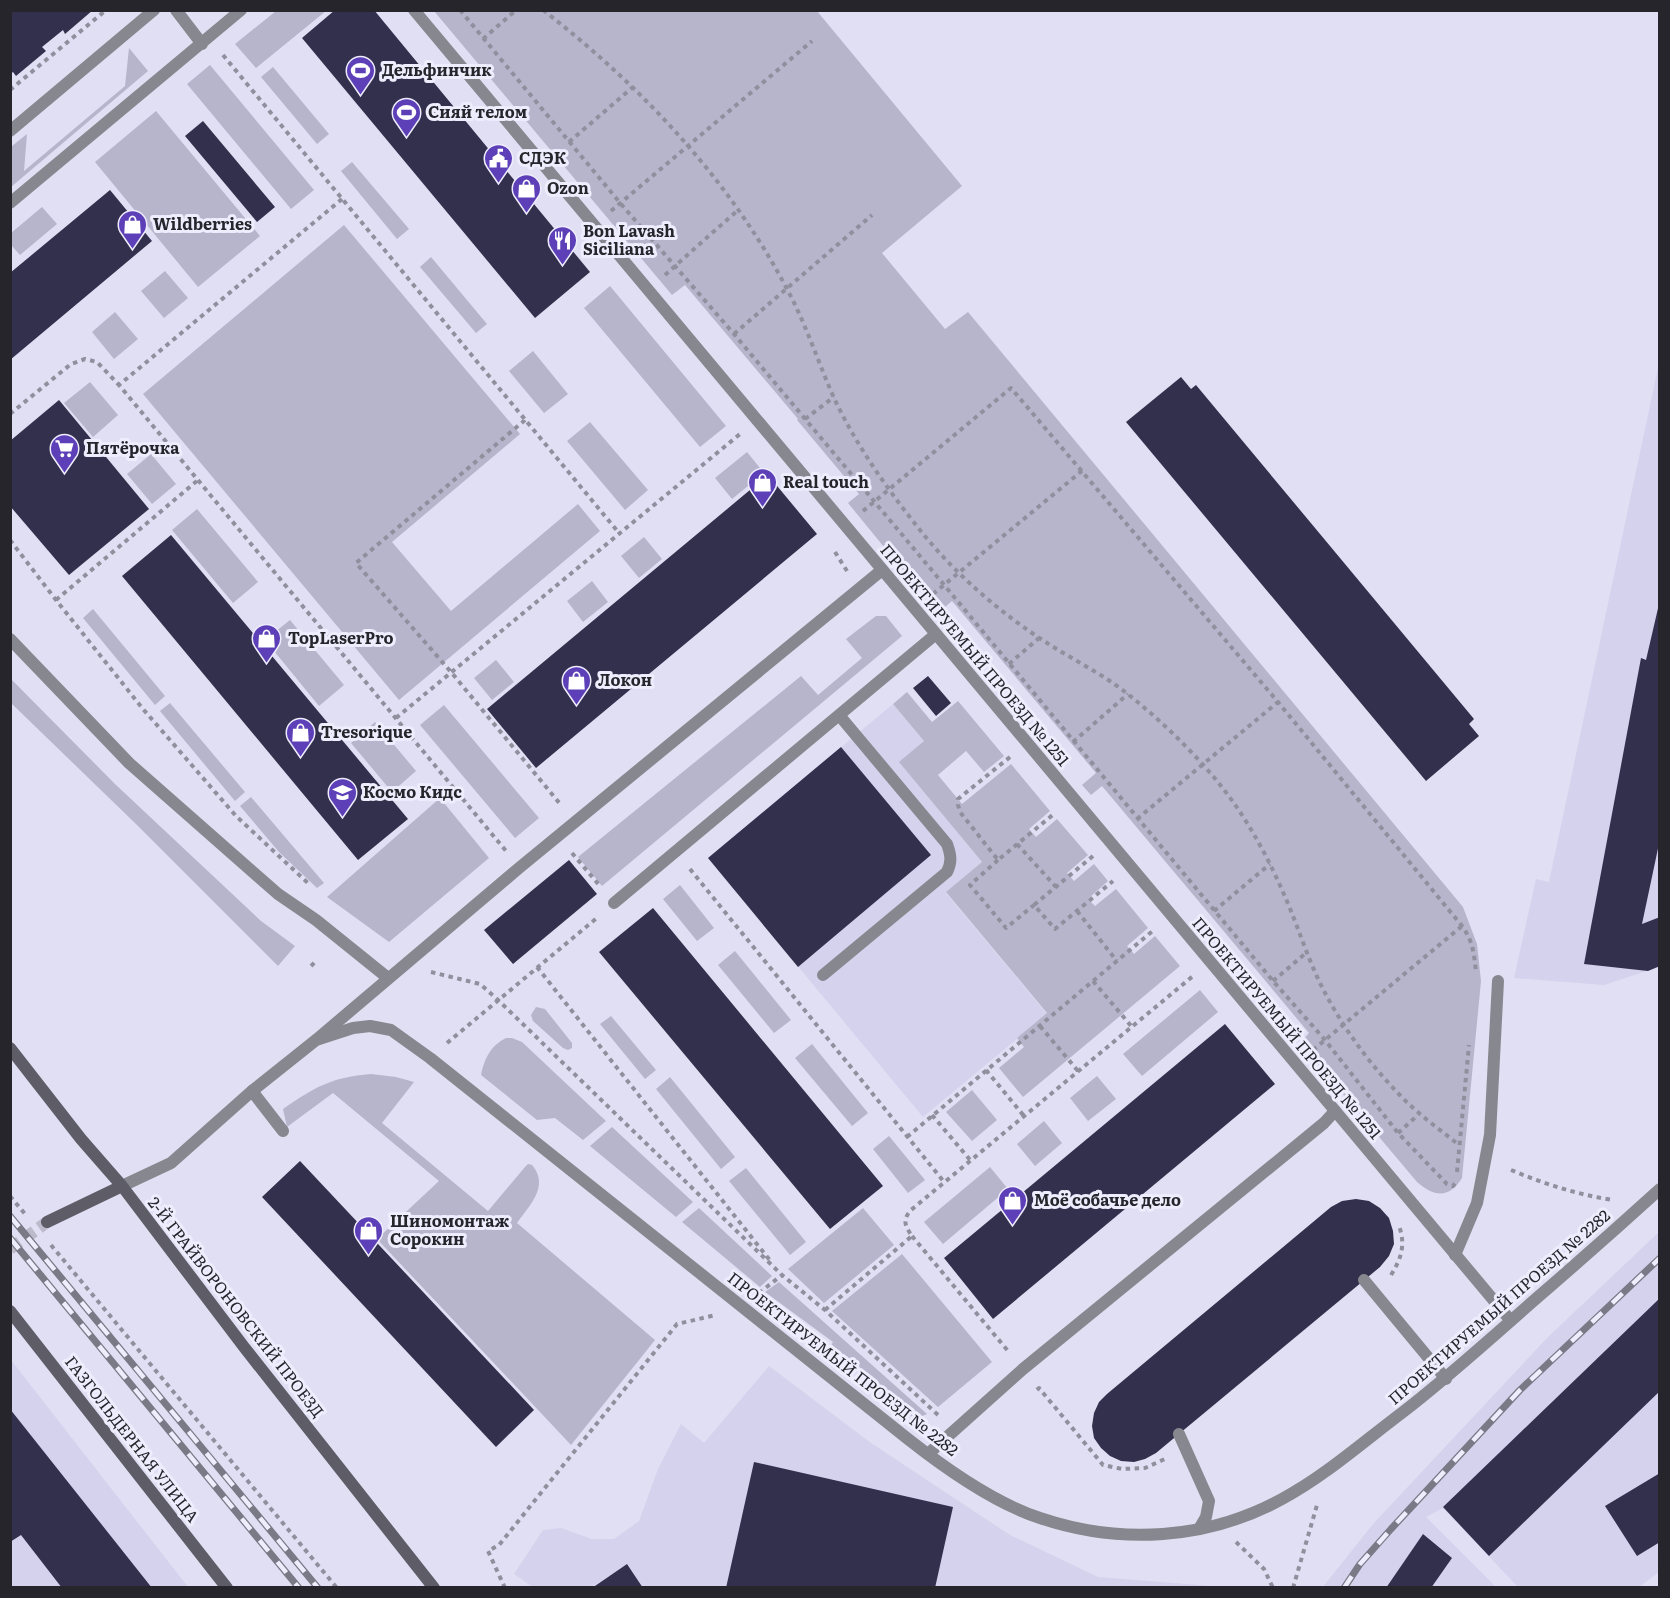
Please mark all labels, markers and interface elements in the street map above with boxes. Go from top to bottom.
sports icon: Дельфинчик [345,54,377,96]
place label: Дельфинчик [382,57,492,81]
sports icon: Сияй телом [391,96,423,138]
place label: Сияй телом [428,99,527,123]
public building icon: СДЭК [482,142,514,184]
place label: СДЭК [519,145,567,169]
shop icon: Ozon [510,172,542,214]
place label: Ozon [547,175,589,199]
shop icon: Wildberries [116,208,148,250]
place label: Wildberries [153,211,252,235]
place label: Bon Lavash Siciliana [583,218,675,260]
restaurant icon: Bon Lavash Siciliana [546,224,578,266]
supermarket icon: Пятёрочка [49,432,81,474]
place label: Пятёрочка [86,435,180,459]
shop icon: Real touch [746,466,778,508]
place label: Real touch [783,469,869,493]
street label: ПРОЕКТИРУЕМЫЙ ПРОЕЗД № 1251 [875,538,1076,771]
shop icon: TopLaserPro [251,622,283,664]
place label: TopLaserPro [288,625,393,649]
shop icon: Локон [561,664,593,706]
place label: Локон [598,667,652,691]
shop icon: Tresorique [284,716,316,758]
place label: Tresorique [321,719,412,743]
school or university icon: Космо Кидс [326,776,358,818]
place label: Космо Кидс [363,779,462,803]
street label: ПРОЕКТИРУЕМЫЙ ПРОЕЗД № 1251 [1187,911,1388,1144]
shop icon: Моё собачье дело [997,1184,1029,1226]
place label: Моё собачье дело [1034,1187,1181,1211]
street label: 2-Й ГРАЙВОРОНОВСКИЙ ПРОЕЗД [143,1191,331,1422]
street label: ПРОЕКТИРУЕМЫЙ ПРОЕЗД № 2282 [1382,1203,1615,1409]
place label: Шиномонтаж Сорокин [390,1208,510,1250]
shop icon: Шиномонтаж Сорокин [353,1214,385,1256]
street label: ПРОЕКТИРУЕМЫЙ ПРОЕЗД № 2282 [723,1265,964,1461]
street label: ГАЗГОЛЬДЕРНАЯ УЛИЦА [60,1350,206,1527]

